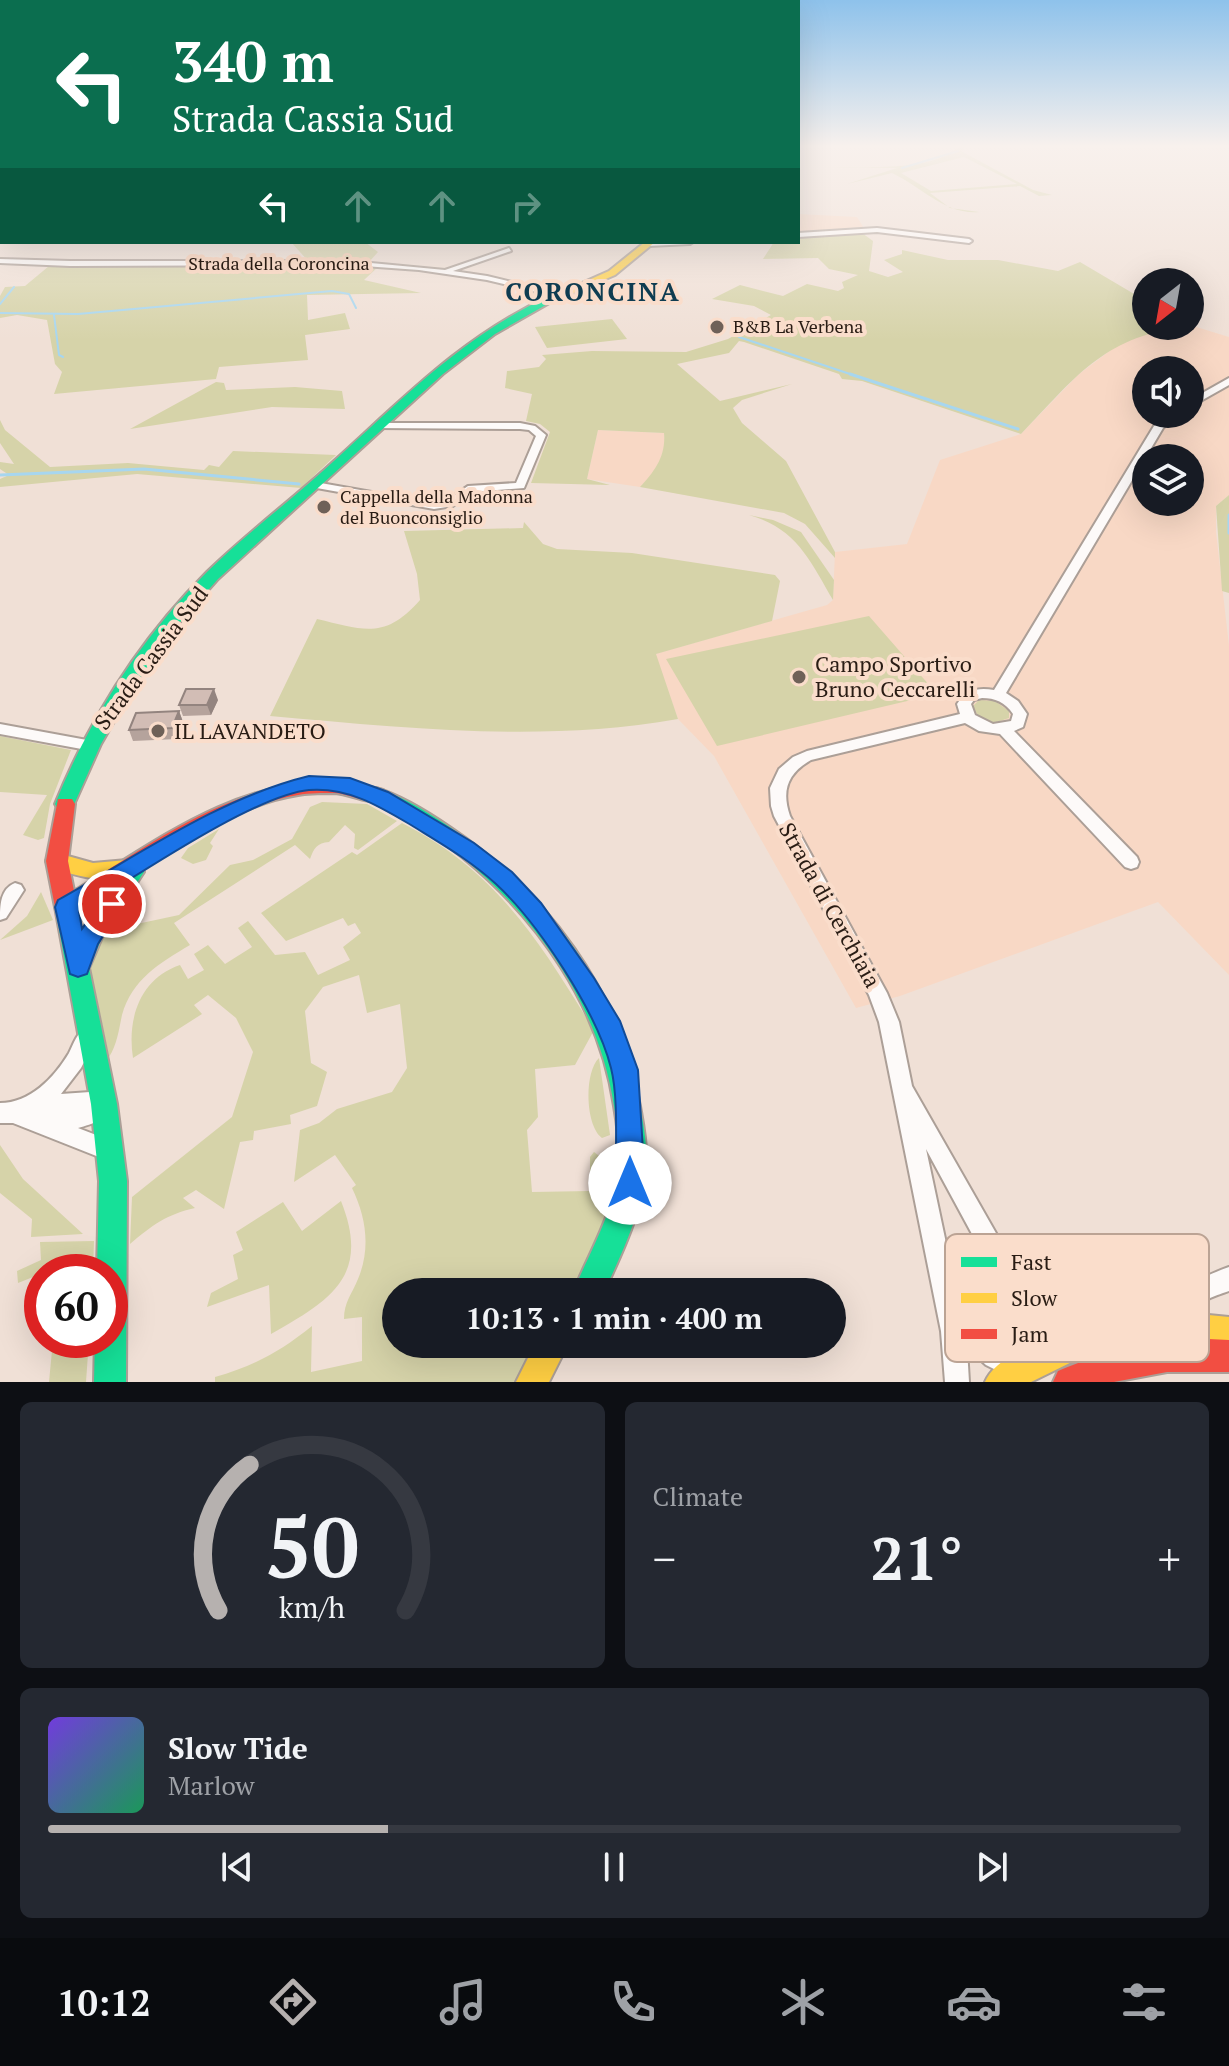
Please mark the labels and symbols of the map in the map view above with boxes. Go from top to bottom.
street label: Strada della Coroncina [188,251,370,275]
north arrow [1132,268,1204,340]
district label: CORONCINA [505,274,681,308]
place label: B&B La Verbena [733,314,863,338]
marker: B&B La Verbena [708,318,726,336]
place label: Cappella della Madonna del Buonconsiglio [340,484,533,529]
marker: Cappella della Madonna del Buonconsiglio [315,498,333,516]
street label: Strada Cassia Sud [87,580,214,735]
place label: Campo Sportivo Bruno Ceccarelli [815,649,976,703]
marker: Campo Sportivo Bruno Ceccarelli [790,668,808,686]
place label: IL LAVANDETO [174,716,326,745]
marker: IL LAVANDETO [149,722,167,740]
street label: Strada di Cerchiaia [773,817,888,992]
pin [78,870,146,938]
position arrow [588,1141,672,1225]
legend [945,1234,1209,1362]
text: Fast [1011,1247,1052,1276]
speed limit sign: 60 [24,1254,128,1358]
text: Slow [1011,1283,1058,1312]
text: Jam [1011,1319,1049,1348]

